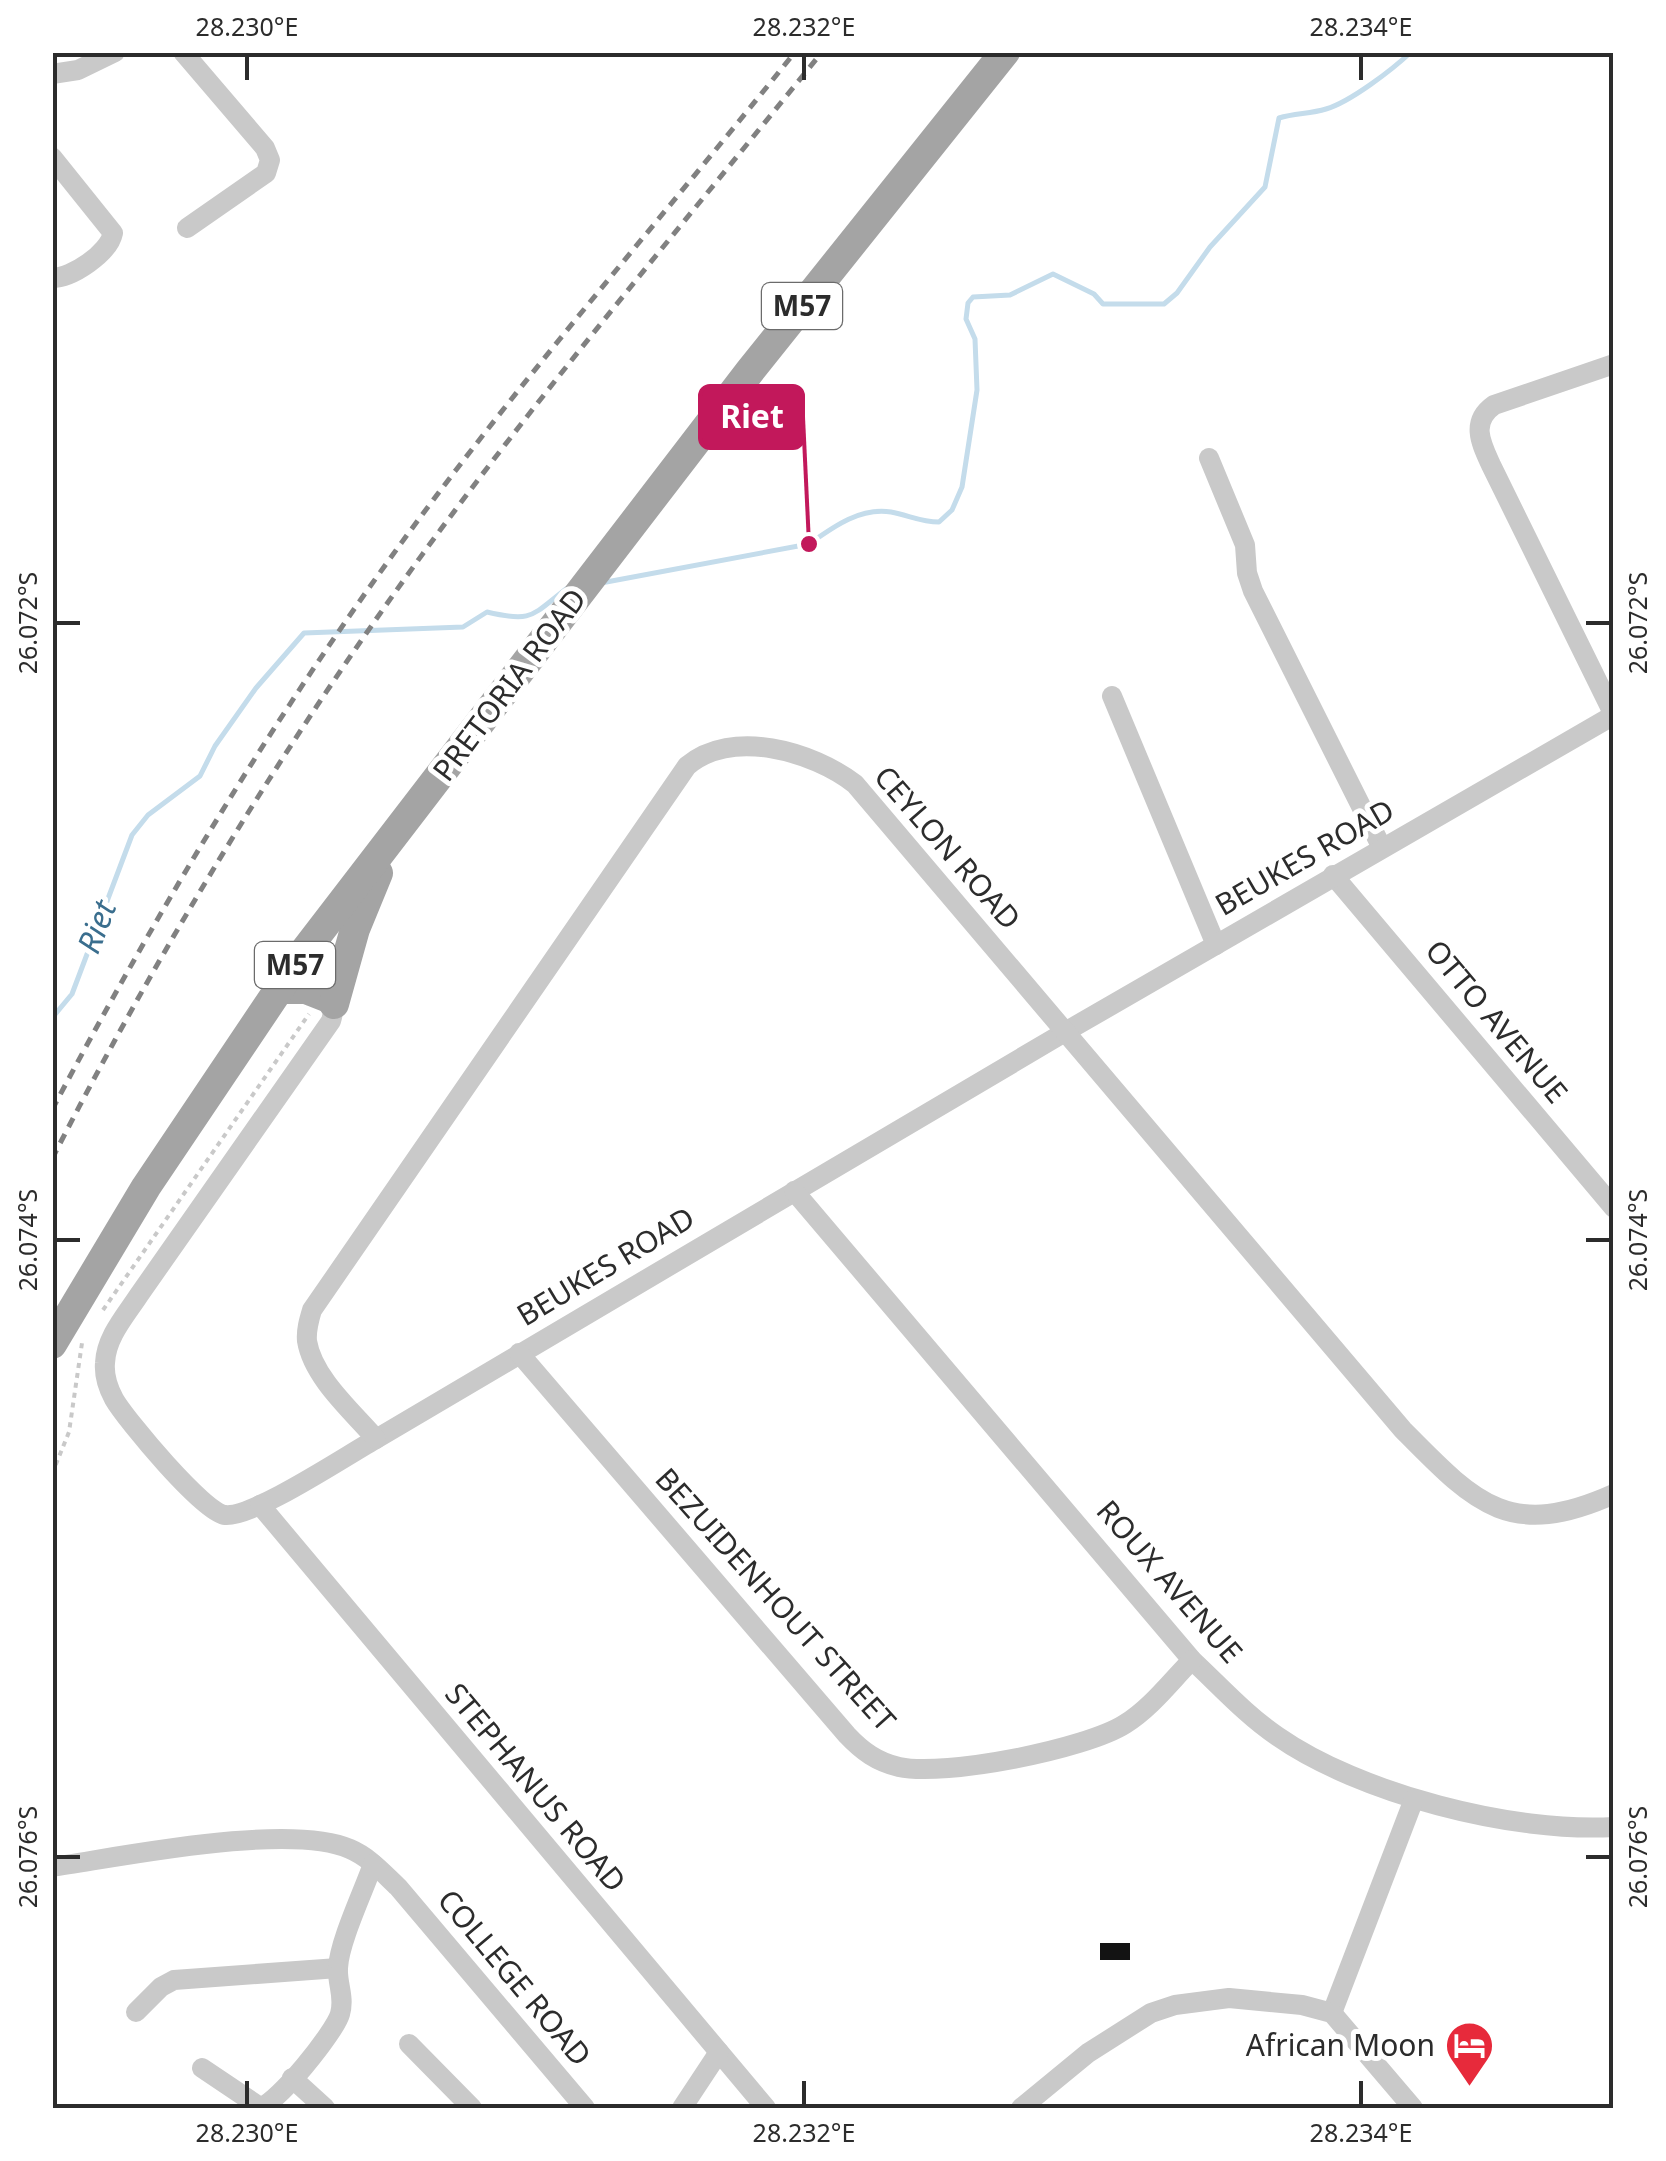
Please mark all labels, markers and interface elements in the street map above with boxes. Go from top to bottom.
text: 28.230°E [196,9,298,43]
text: 28.232°E [753,9,855,43]
text: 28.234°E [1310,9,1412,43]
road number: M57 [762,283,842,329]
callout: Riet [700,386,803,448]
text: Riet [720,394,784,437]
text: 26.072°S [10,572,44,674]
text: 26.072°S [1620,572,1654,674]
street label: PRETORIA ROAD [423,579,595,789]
street label: CEYLON ROAD [866,756,1031,938]
street label: BEUKES ROAD [1207,789,1401,925]
water label: Riet [66,893,126,959]
street label: OTTO AVENUE [1417,931,1578,1111]
road number: M57 [255,942,335,988]
text: 26.074°S [10,1189,44,1291]
text: 26.074°S [1620,1189,1654,1291]
street label: BEUKES ROAD [509,1197,702,1335]
street label: BEZUIDENHOUT STREET [647,1459,906,1740]
street label: ROUX AVENUE [1088,1491,1252,1671]
street label: STEPHANUS ROAD [437,1674,636,1900]
text: 26.076°S [10,1806,44,1908]
text: 26.076°S [1620,1806,1654,1908]
street label: COLLEGE ROAD [429,1880,601,2074]
hotel icon: African Moon [1444,2020,1496,2088]
place label: African Moon [1246,2024,1435,2065]
text: 28.230°E [196,2115,298,2149]
text: 28.232°E [753,2115,855,2149]
text: 28.234°E [1310,2115,1412,2149]

